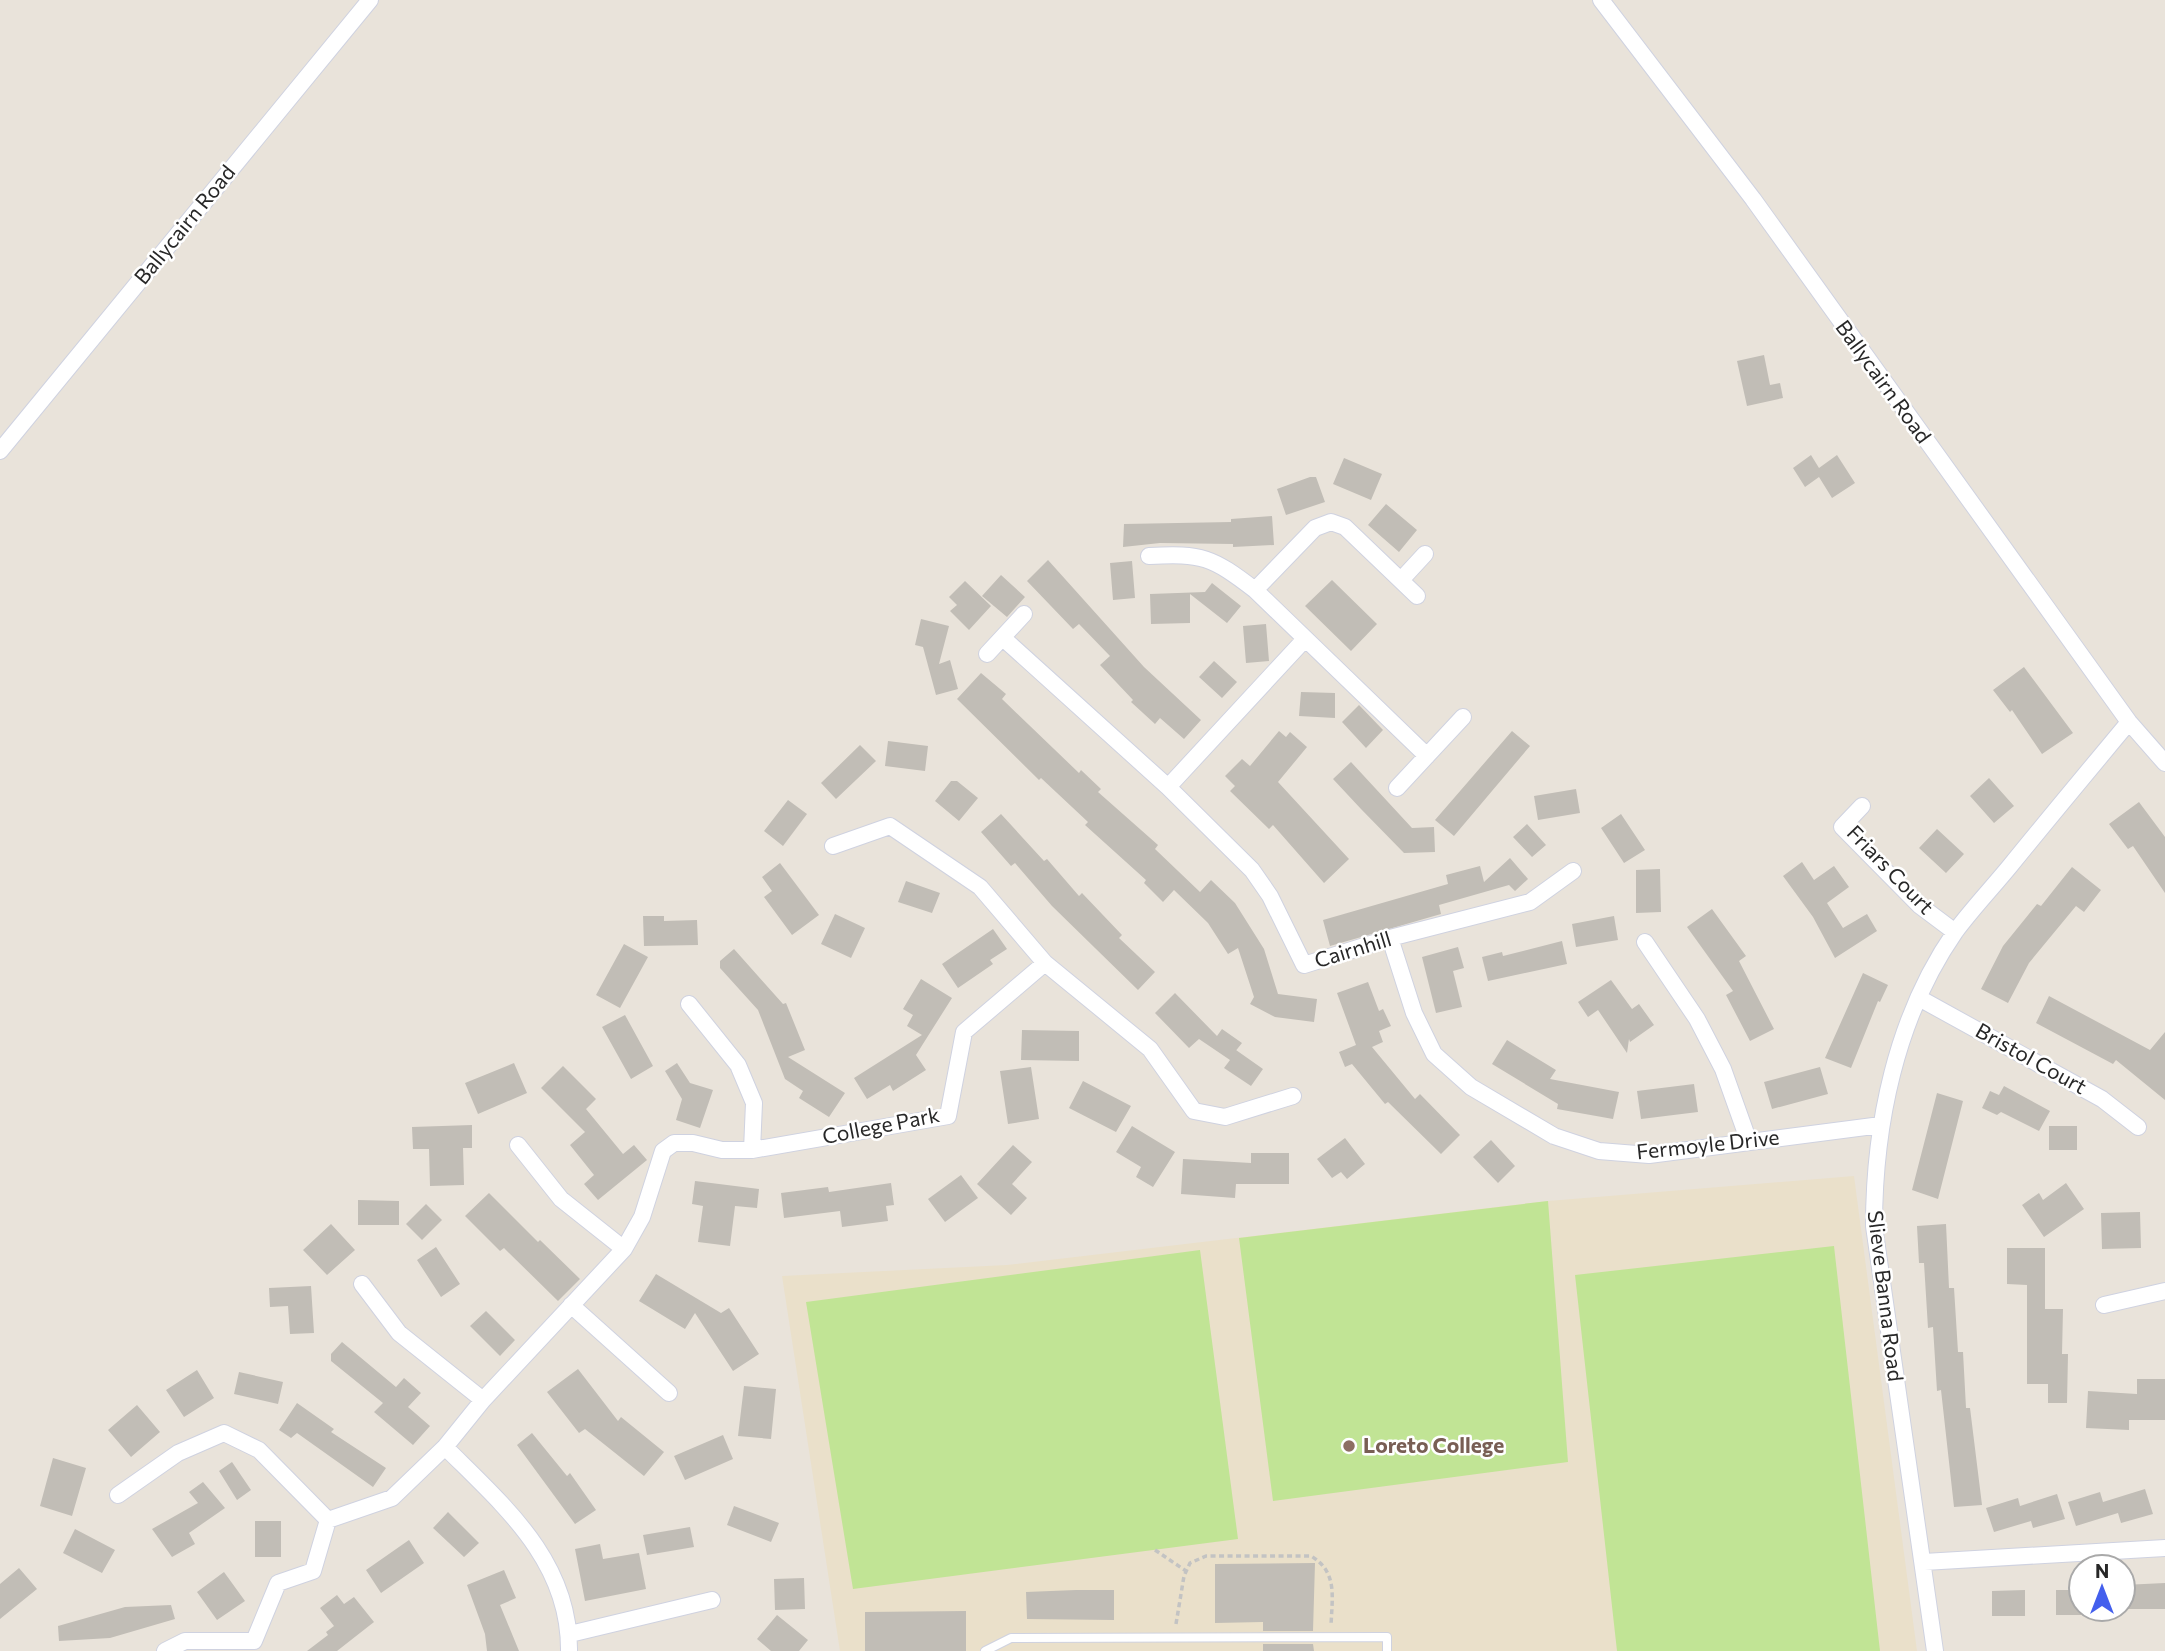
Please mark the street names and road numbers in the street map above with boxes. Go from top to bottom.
street label: Ballycairn Road [128,159,239,289]
street label: Ballycairn Road [1831,315,1937,448]
street label: Friars Court [1843,819,1940,919]
street label: Cairnhill [1311,925,1394,972]
street label: Bristol Court [1972,1017,2092,1098]
street label: College Park [820,1101,941,1148]
street label: Fermoyle Drive [1635,1124,1781,1163]
street label: Slieve Banna Road [1864,1209,1909,1383]

